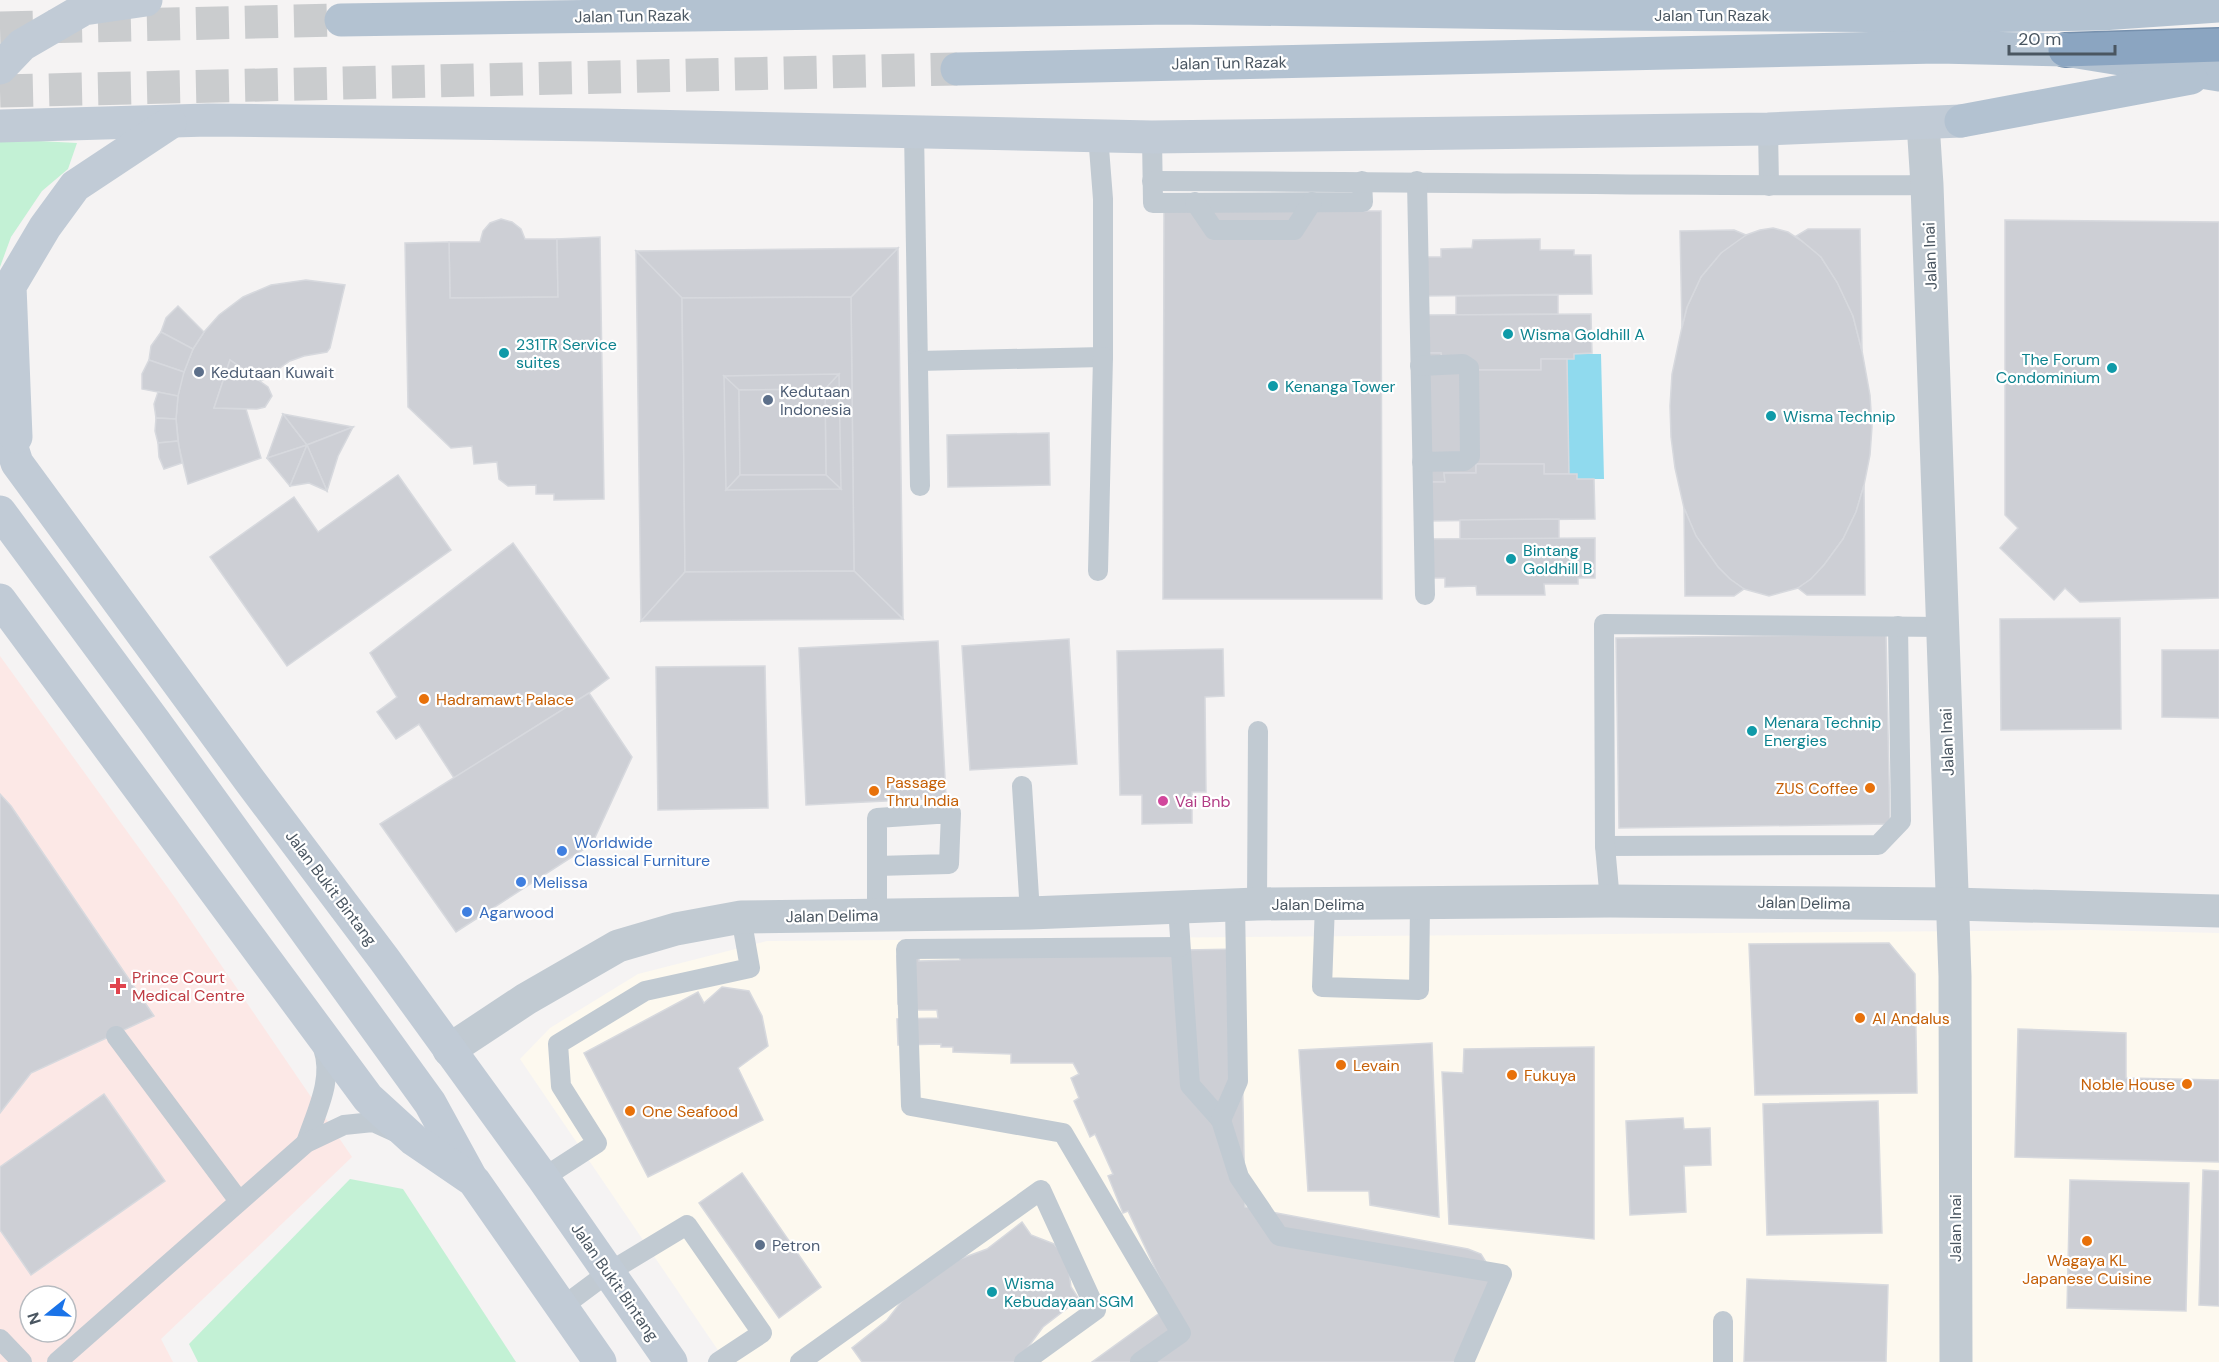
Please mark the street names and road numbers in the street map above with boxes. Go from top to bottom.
street label: Jalan Tun Razak [574,4,690,28]
street label: Jalan Tun Razak [1654,5,1770,26]
street label: Jalan Tun Razak [1171,51,1287,75]
street label: Jalan Inai [1918,222,1942,290]
street label: Jalan Inai [1935,708,1959,776]
street label: Jalan Bukit Bintang [281,826,381,950]
street label: Jalan Delima [1757,892,1851,914]
street label: Jalan Delima [1272,894,1364,915]
street label: Jalan Delima [785,905,879,927]
street label: Jalan Inai [1945,1194,1966,1262]
street label: Jalan Bukit Bintang [566,1219,664,1345]

